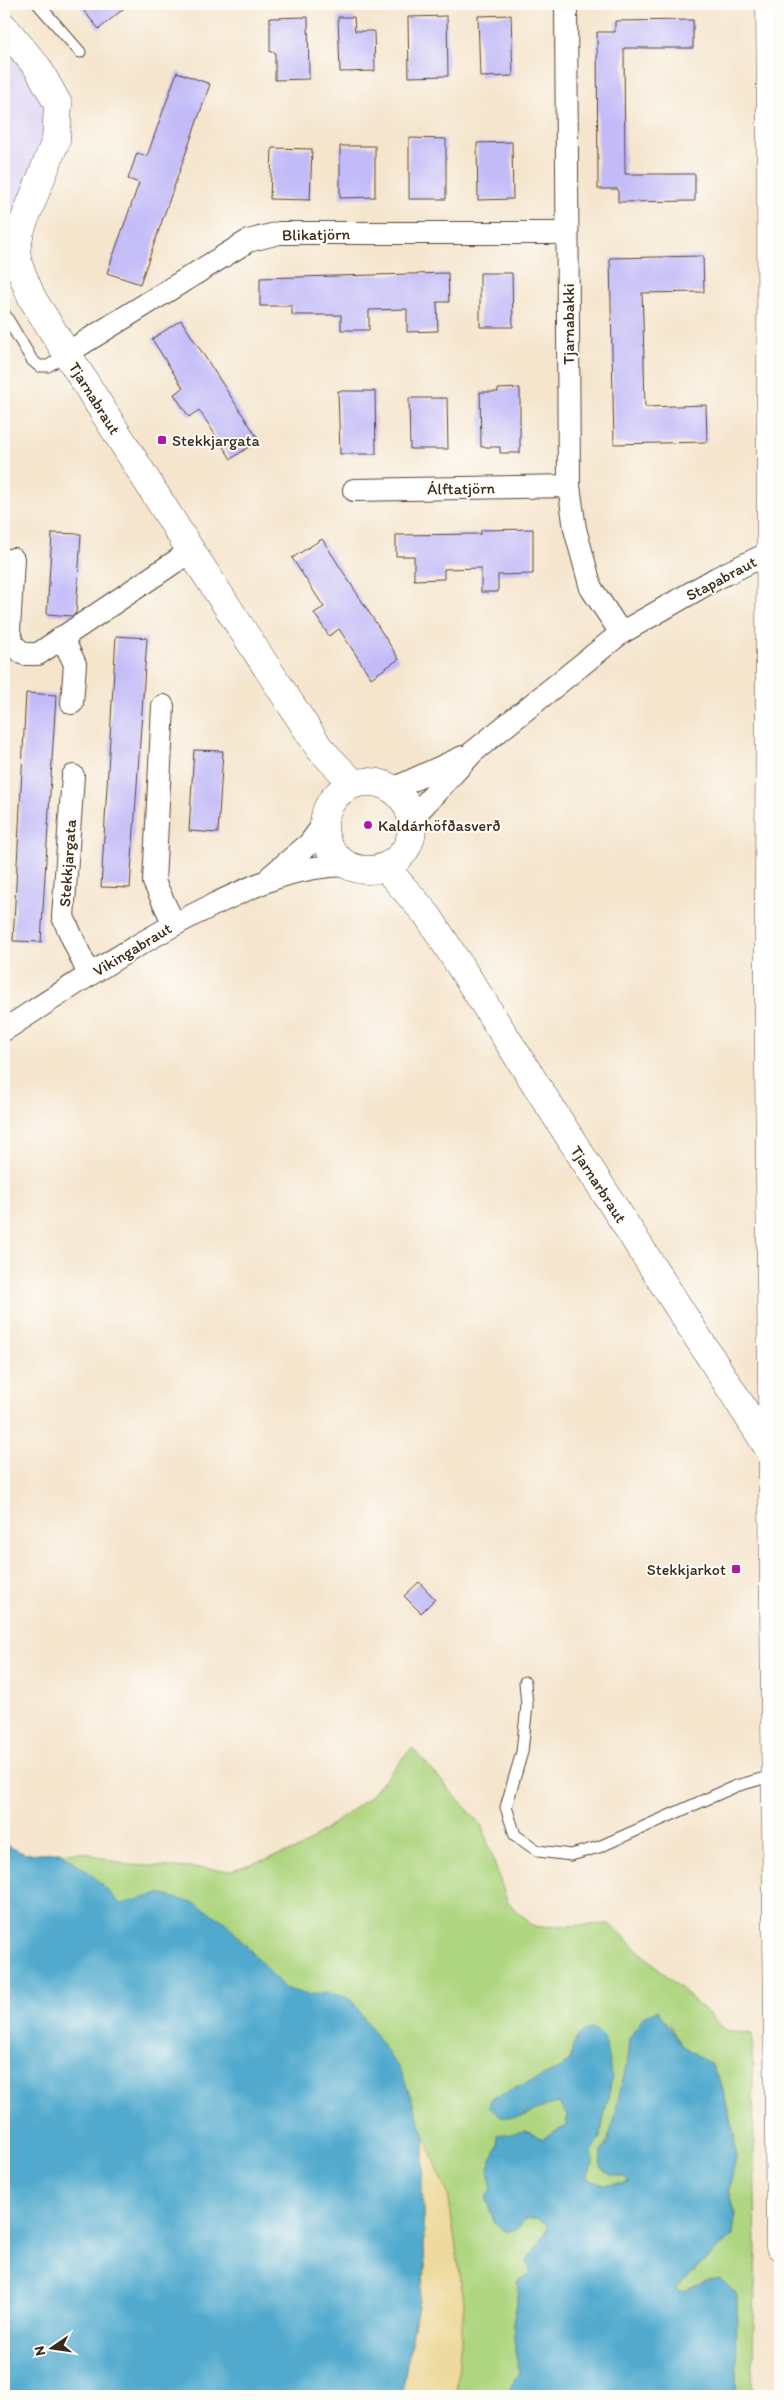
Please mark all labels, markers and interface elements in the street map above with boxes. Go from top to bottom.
street label: Blikatjörn [282,224,350,245]
street label: Tjarnabakki [559,283,578,365]
street label: Tjarnabraut [65,359,124,438]
place label: Stekkjargata [172,431,260,450]
marker: Stekkjargata [156,434,168,446]
street label: Álftatjörn [427,478,496,499]
street label: Stapabraut [683,552,760,605]
place label: Kaldárhöfðasverð [378,816,501,835]
street label: Stekkjargata [55,818,80,907]
marker: Kaldárhöfðasverð [362,819,374,831]
street label: Vikingabraut [89,919,175,980]
street label: Tjarnarbraut [567,1142,631,1227]
place label: Stekkjarkot [647,1560,726,1579]
marker: Stekkjarkot [730,1563,742,1575]
north arrow [28,2322,78,2372]
text: N [30,2344,49,2357]

